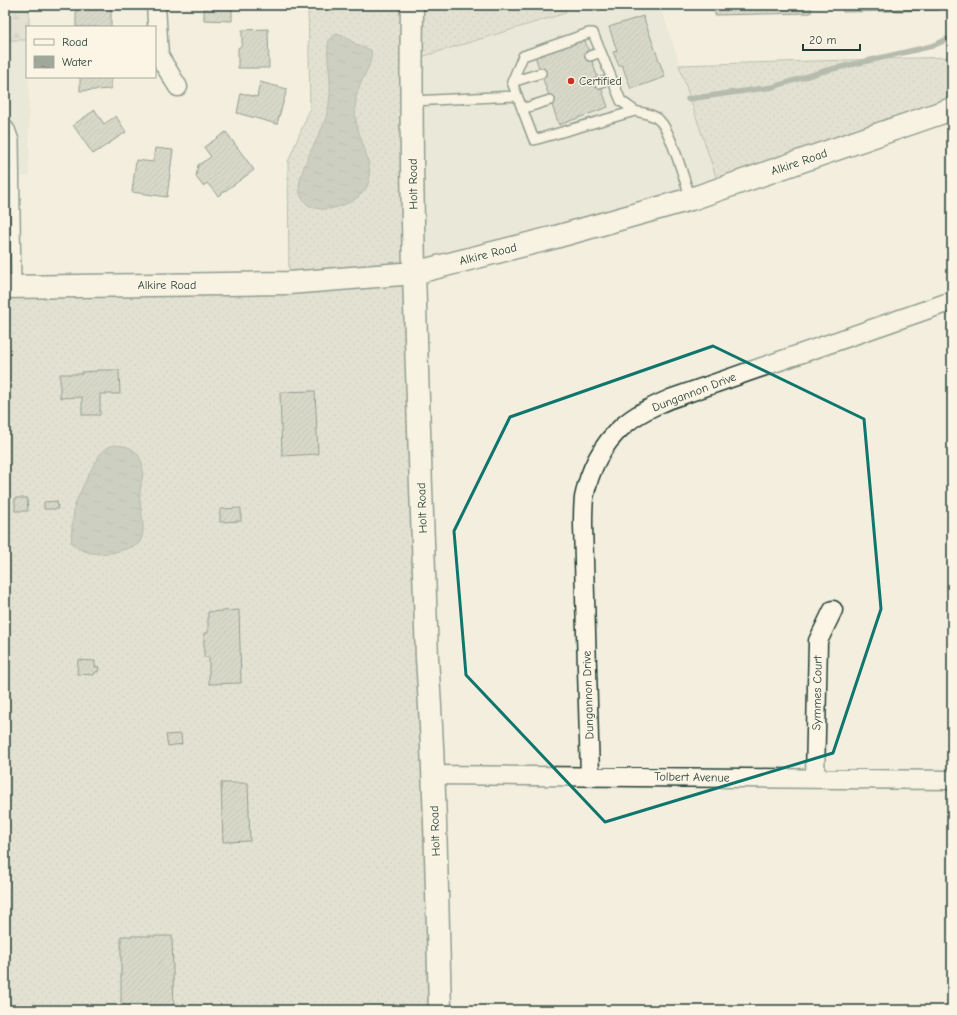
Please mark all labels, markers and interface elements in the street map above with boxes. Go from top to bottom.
legend [26,26,156,78]
scale bar [803,26,860,52]
text: 20 m [809,33,837,47]
text: Road [62,35,88,49]
text: Water [62,55,92,69]
place label: Certified [579,74,622,88]
marker: Certified [566,76,576,86]
street label: Alkire Road [769,146,829,178]
street label: Holt Road [406,158,420,210]
street label: Alkire Road [458,240,518,268]
street label: Alkire Road [138,278,196,292]
street label: Dungannon Drive [650,370,738,414]
street label: Holt Road [414,482,430,534]
street label: Dungannon Drive [579,650,597,740]
street label: Symmes Court [809,655,825,731]
street label: Tolbert Avenue [654,769,730,785]
street label: Holt Road [427,805,443,857]

